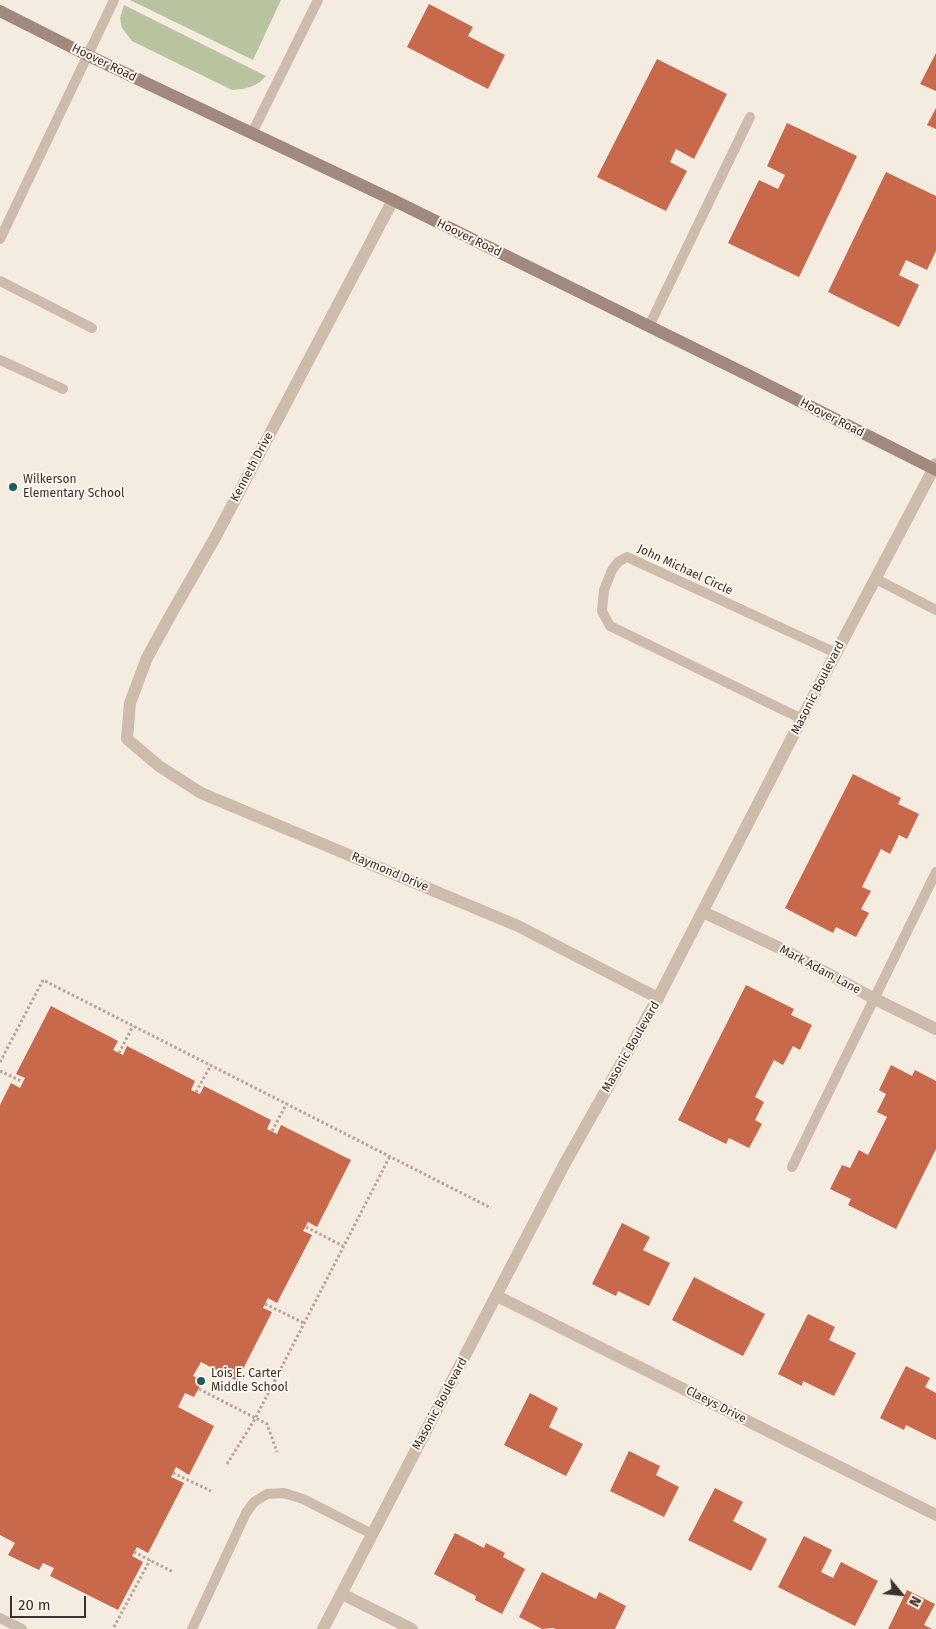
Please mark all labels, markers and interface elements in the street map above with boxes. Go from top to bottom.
street label: Hoover Road [69,41,139,85]
street label: Hoover Road [434,216,504,260]
street label: Hoover Road [798,396,866,440]
street label: Kenneth Drive [228,430,276,504]
place label: Wilkerson Elementary School [23,473,125,501]
marker: Wilkerson Elementary School [7,481,19,493]
street label: John Michael Circle [635,542,735,598]
street label: Masonic Boulevard [788,639,848,737]
street label: Raymond Drive [349,849,431,895]
street label: Mark Adam Lane [777,943,863,997]
street label: Masonic Boulevard [599,999,663,1095]
street label: Masonic Boulevard [410,1355,470,1453]
place label: Lois E. Carter Middle School [211,1367,288,1395]
marker: Lois E. Carter Middle School [195,1375,207,1387]
street label: Claeys Drive [683,1384,749,1426]
north arrow [876,1569,926,1619]
scale bar [12,1586,89,1618]
text: N [905,1593,924,1609]
text: 20 m [18,1596,51,1614]

